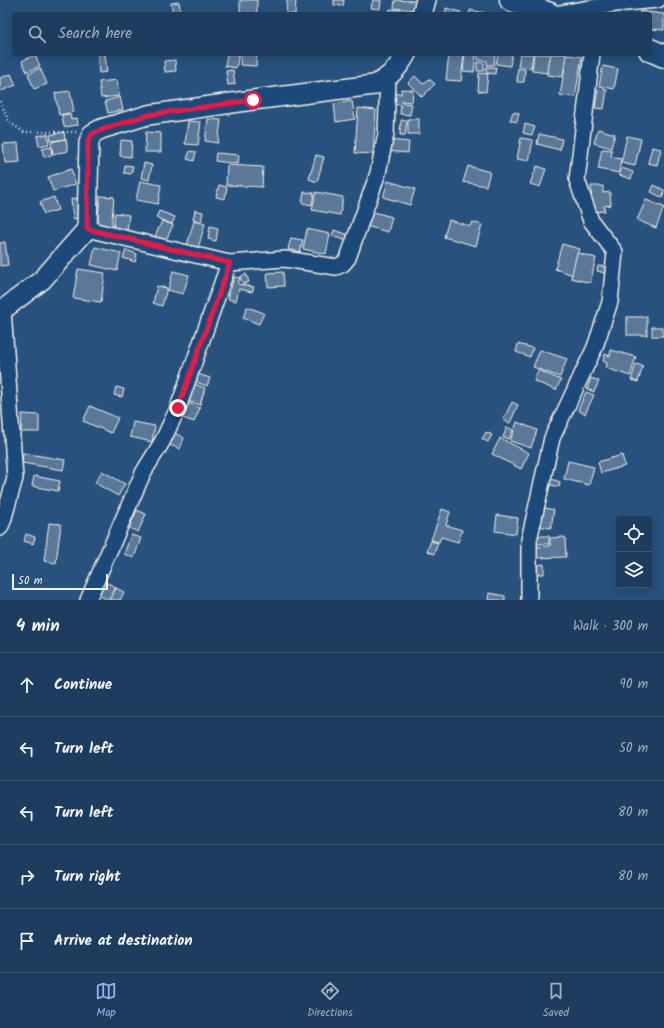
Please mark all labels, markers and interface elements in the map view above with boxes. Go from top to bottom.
search box [12,12,652,56]
text: Search here [58,22,132,46]
icon: search [26,23,48,45]
route start [244,91,262,109]
route end [169,399,187,417]
map controls [616,516,652,588]
button: locate [616,516,652,552]
button: layers [616,552,652,588]
scale bar [12,572,108,591]
text: 50 m [18,572,43,590]
text: 4 min [16,613,60,640]
text: Walk · 300 m [573,616,648,637]
text: Continue [54,673,112,697]
icon: ahead [16,674,38,696]
text: 90 m [620,674,648,695]
text: Turn left [54,737,114,761]
icon: left [16,738,38,760]
text: 50 m [619,738,648,759]
text: Turn left [54,801,114,825]
icon: left [16,802,38,824]
text: 80 m [618,802,648,823]
text: Turn right [54,865,121,889]
icon: right [16,866,38,888]
text: 80 m [618,866,648,887]
text: Arrive at destination [54,929,193,953]
icon: arrive [16,930,38,952]
tab: Map [95,980,117,1022]
tab: Directions [307,980,353,1022]
tab: Saved [543,980,569,1022]

